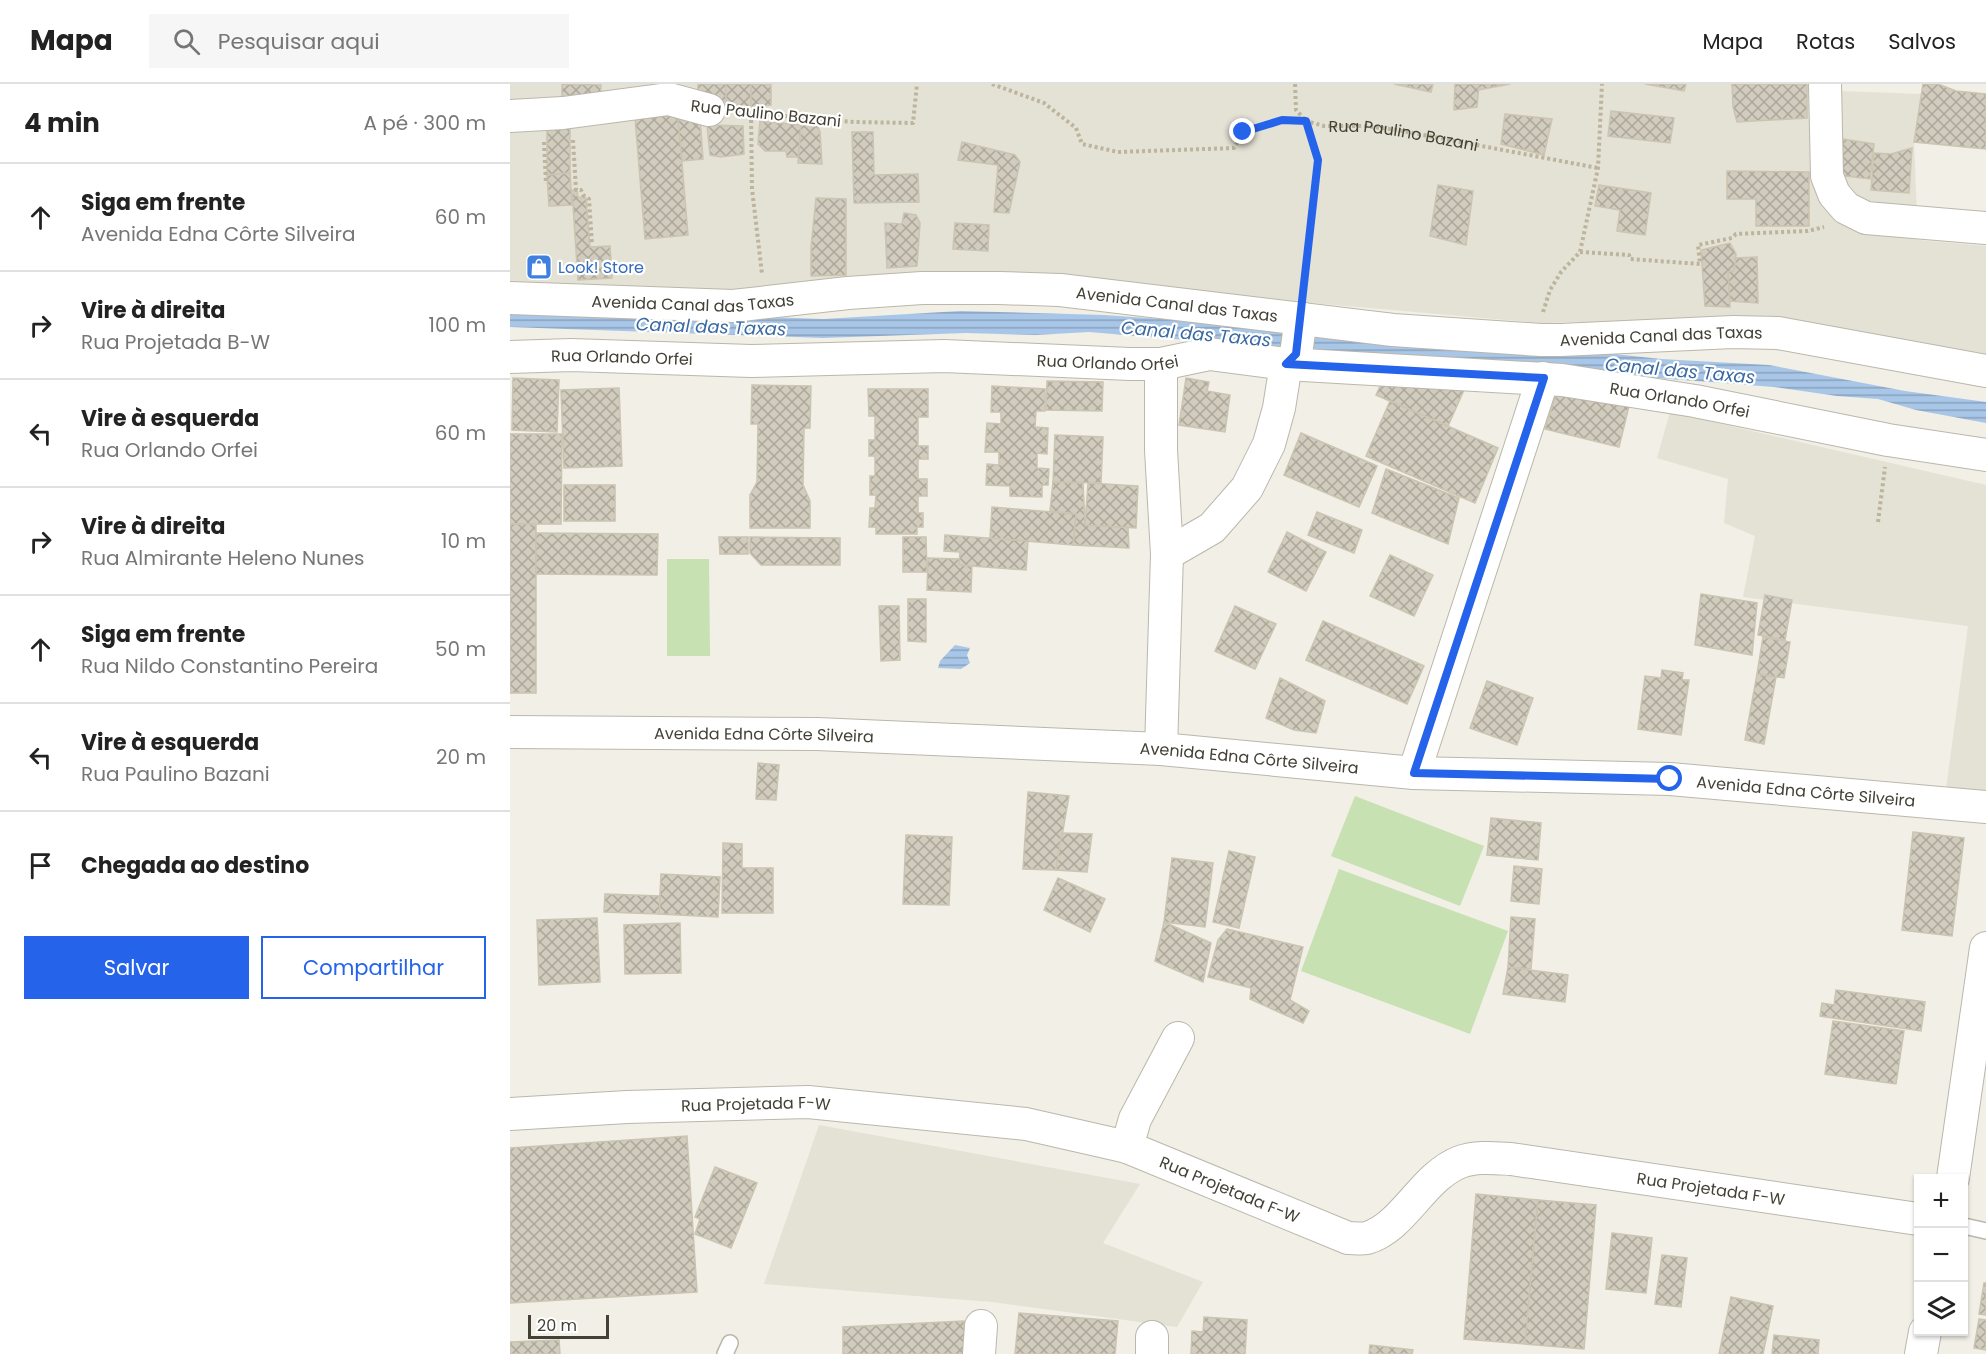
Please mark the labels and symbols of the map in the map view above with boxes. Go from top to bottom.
street label: Rua Paulino Bazani [690,94,842,133]
street label: Rua Paulino Bazani [1329,115,1480,157]
route end [1229,118,1255,144]
shop icon: Look! Store [524,252,554,282]
place label: Look! Store [558,256,644,279]
street label: Avenida Canal das Taxas [1075,281,1279,328]
street label: Avenida Canal das Taxas [591,288,795,318]
water label: Canal das Taxas [635,311,787,342]
water label: Canal das Taxas [1120,314,1272,353]
street label: Avenida Canal das Taxas [1559,321,1763,352]
street label: Rua Orlando Orfei [551,344,693,371]
street label: Rua Orlando Orfei [1036,349,1181,376]
water label: Canal das Taxas [1604,351,1756,390]
street label: Rua Orlando Orfei [1608,377,1752,424]
street label: Avenida Edna Côrte Silveira [654,722,874,748]
street label: Avenida Edna Côrte Silveira [1139,737,1360,780]
route start [1656,765,1682,791]
street label: Avenida Edna Côrte Silveira [1695,770,1916,813]
street label: Rua Projetada F-W [681,1091,832,1118]
street label: Rua Projetada F-W [1156,1151,1303,1229]
street label: Rua Projetada F-W [1635,1167,1787,1211]
scale bar [528,1312,609,1340]

